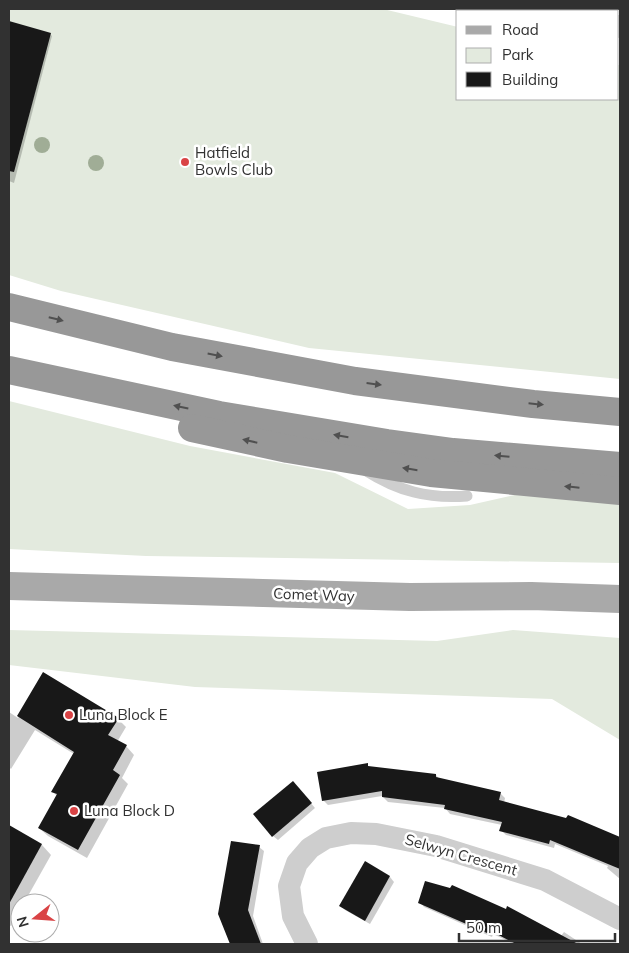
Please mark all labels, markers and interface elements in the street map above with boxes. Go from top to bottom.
legend [456,10,619,100]
text: Road [502,20,539,39]
text: Park [502,45,534,64]
text: Building [502,70,558,89]
place label: Hatfield Bowls Club [195,143,273,179]
marker: Hatfield Bowls Club [179,156,191,168]
one-way arrow [49,315,64,323]
one-way arrow [207,351,223,359]
one-way arrow [367,380,383,388]
one-way arrow [528,400,544,408]
one-way arrow [173,403,188,411]
one-way arrow [332,431,348,439]
one-way arrow [243,437,258,445]
one-way arrow [494,452,510,460]
one-way arrow [402,465,418,473]
one-way arrow [563,483,579,491]
street label: Comet Way [273,584,355,605]
place label: Luna Block E [79,705,168,724]
marker: Luna Block E [63,709,75,721]
place label: Luna Block D [84,801,175,820]
marker: Luna Block D [68,805,80,817]
street label: Selwyn Crescent [403,829,519,880]
north arrow [10,893,60,943]
scale bar [459,910,615,942]
text: N [12,914,33,929]
text: 50 m [466,918,501,937]

